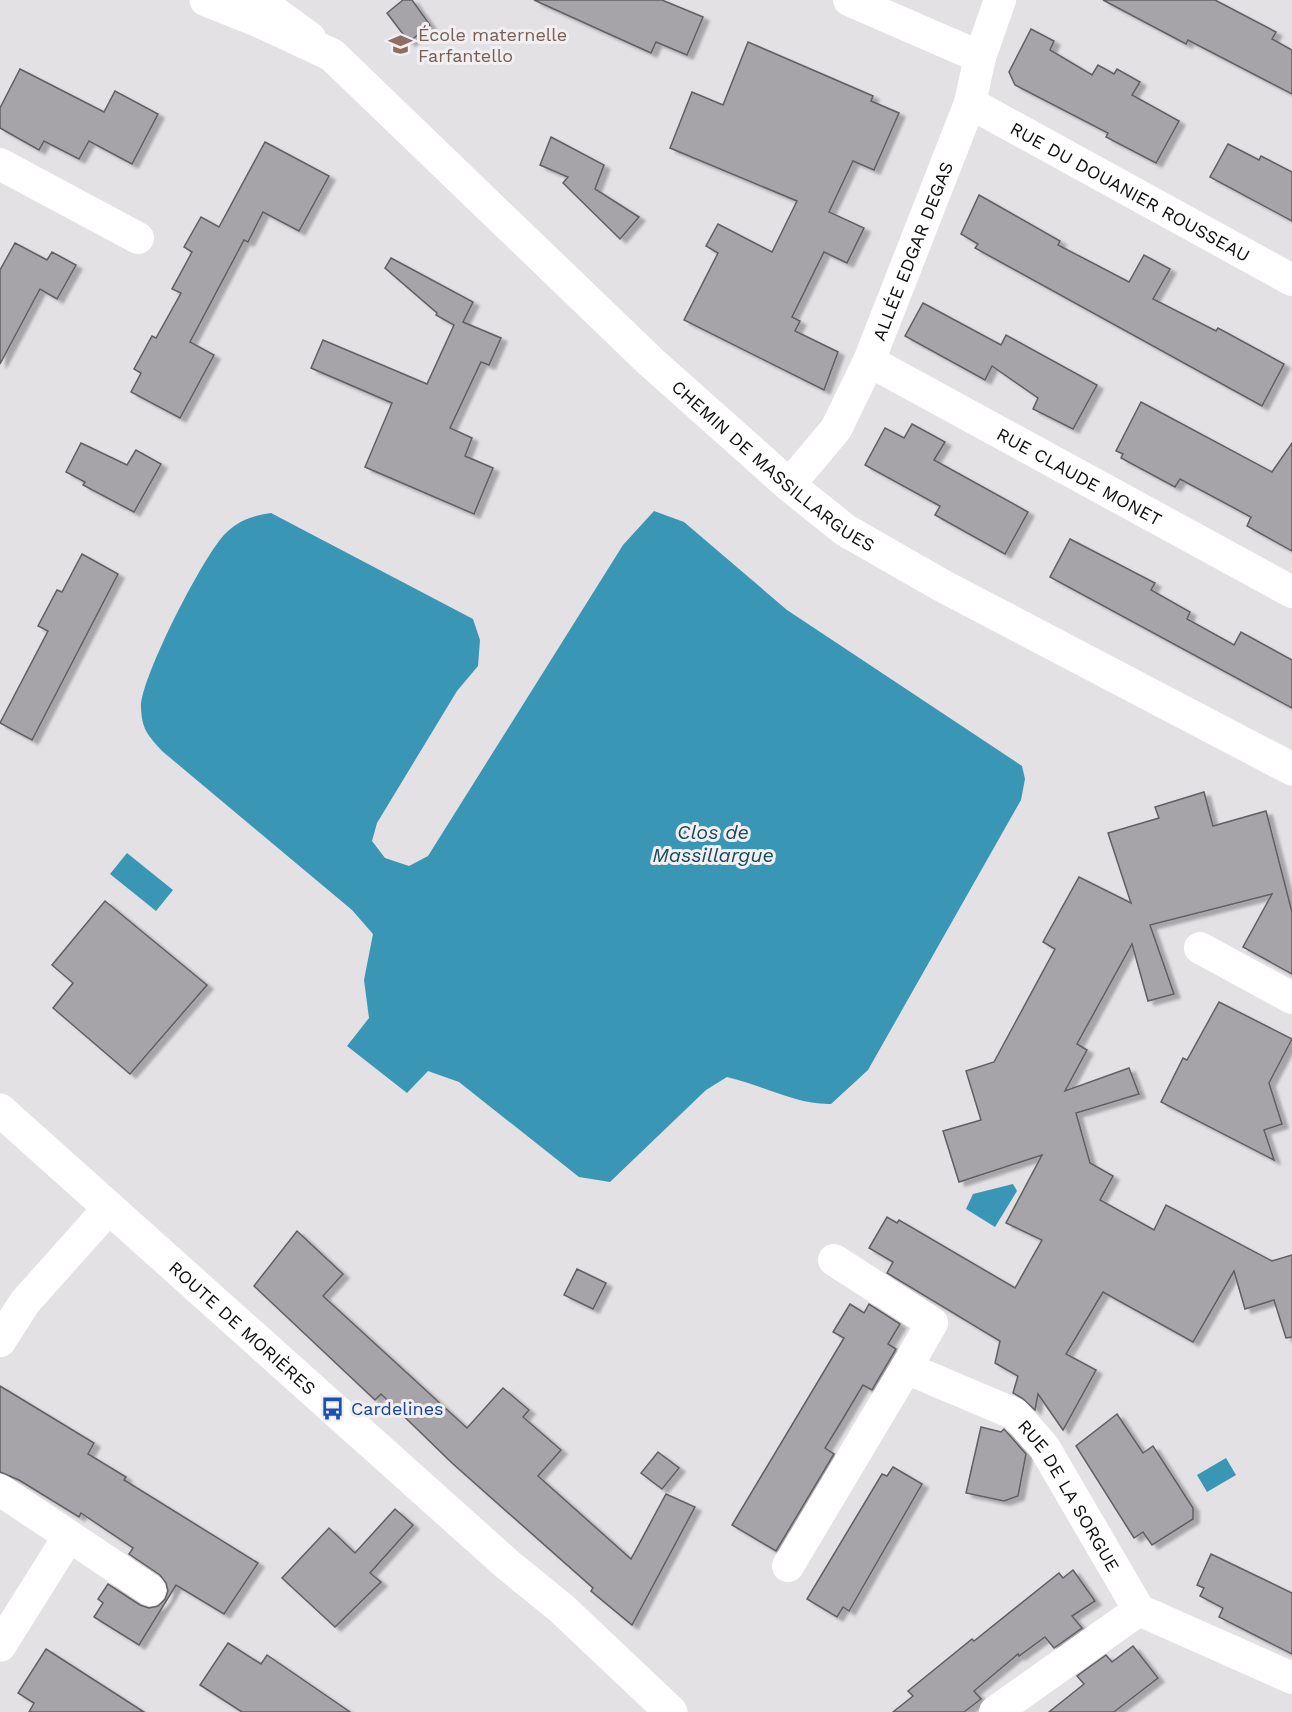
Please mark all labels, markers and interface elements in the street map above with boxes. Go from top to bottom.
place label: École maternelle Farfantello [418,24,567,66]
school or university icon: École maternelle Farfantello [387,31,413,57]
street label: RUE DU DOUANIER ROUSSEAU [1007,117,1254,265]
street label: ALLÉE EDGAR DEGAS [868,158,957,343]
street label: CHEMIN DE MASSILLARGUES [668,375,879,555]
street label: RUE CLAUDE MONET [994,423,1166,530]
water label: Clos de Massillargue [652,820,774,867]
street label: ROUTE DE MORIÈRES [165,1256,321,1399]
bus stop icon: Cardelines [320,1395,346,1421]
place label: Cardelines [351,1398,444,1419]
street label: RUE DE LA SORGUE [1014,1415,1125,1575]

